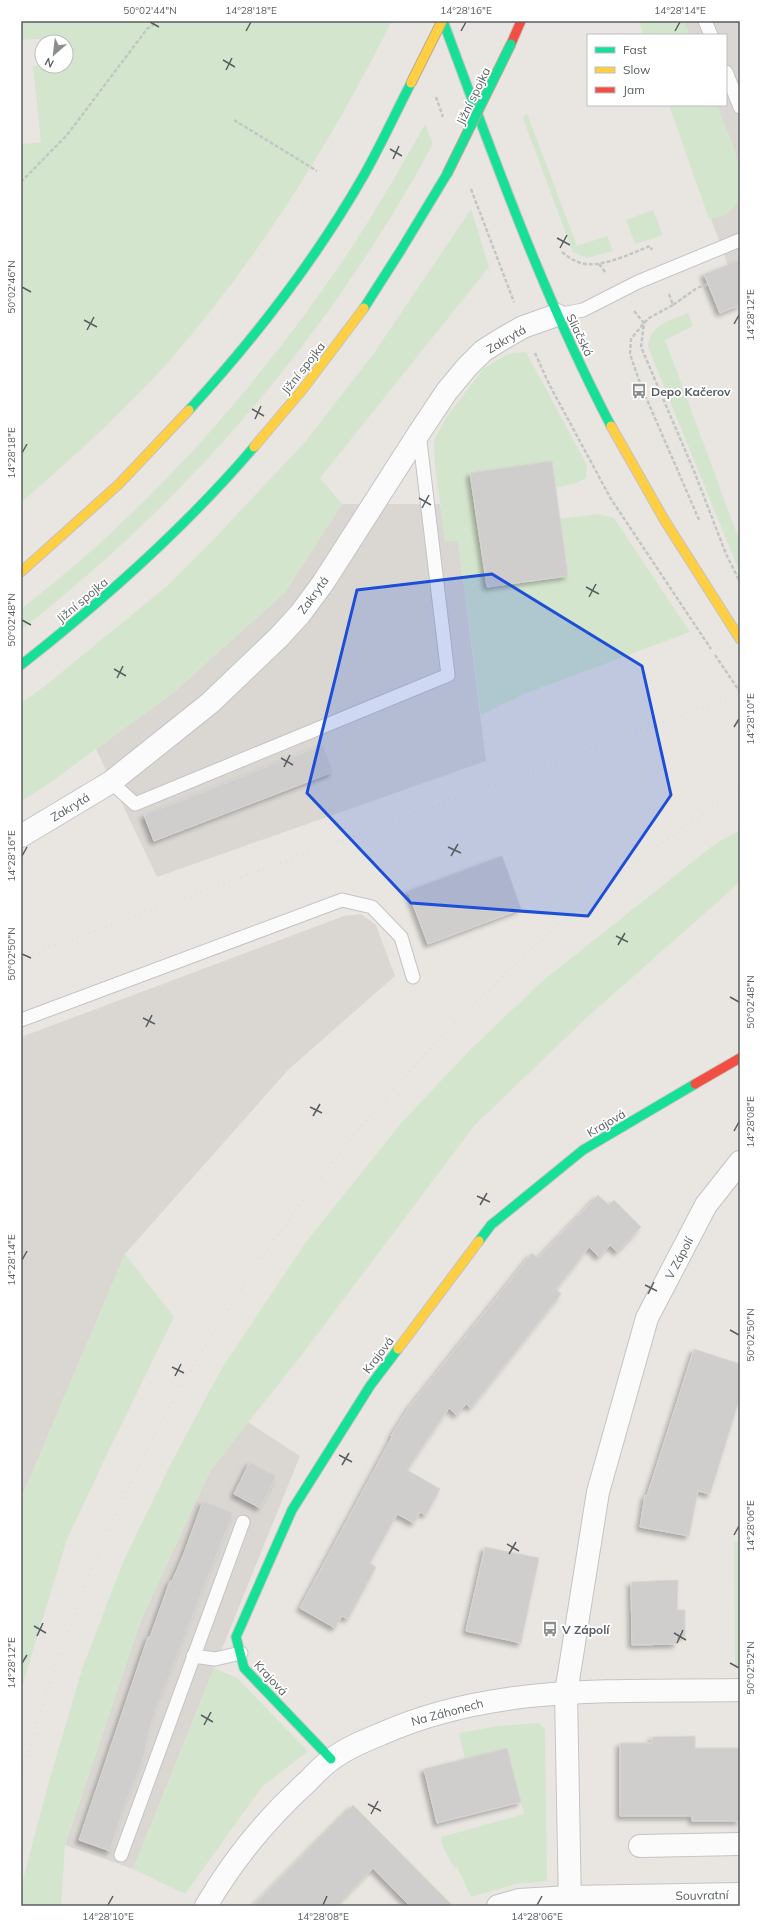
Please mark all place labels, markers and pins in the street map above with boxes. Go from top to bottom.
bus stop icon: Depo Kačerov [630,382,648,400]
place label: Depo Kačerov [651,384,731,399]
bus stop icon: V Zápolí [541,1620,559,1638]
place label: V Zápolí [561,1622,610,1637]

